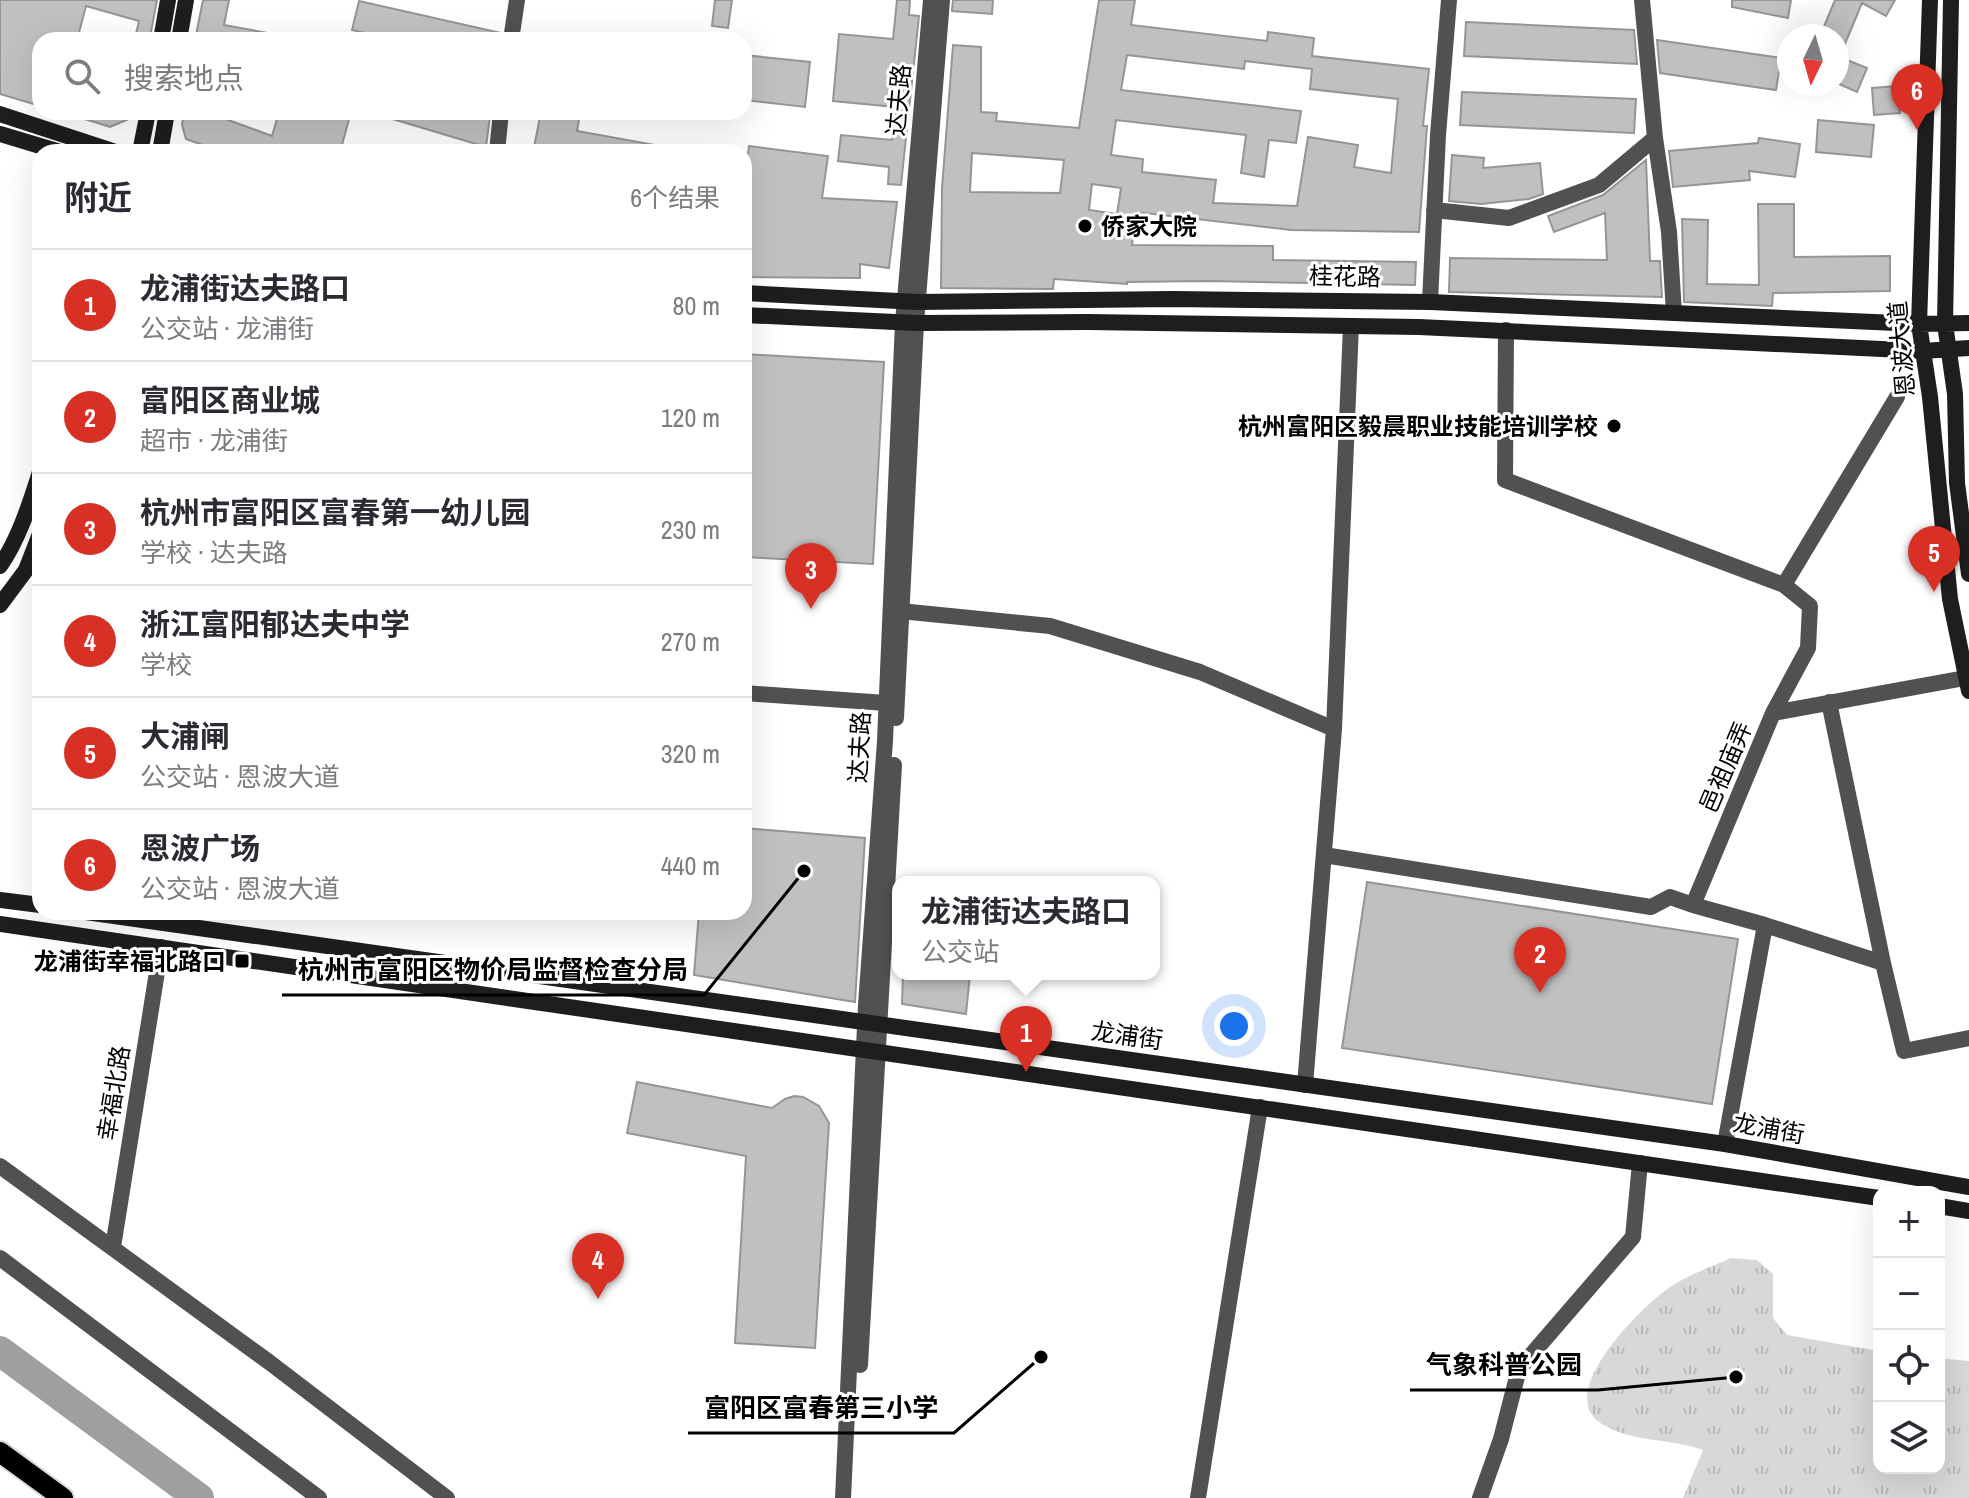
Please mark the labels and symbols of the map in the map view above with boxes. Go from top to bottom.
north arrow [1777,24,1849,96]
street label: 达夫路 [879,63,917,137]
pin: 6 [1891,64,1943,130]
place label: 侨家大院 [1101,210,1197,242]
marker: 侨家大院 [1076,217,1094,235]
street label: 桂花路 [1309,259,1381,293]
street label: 恩波大道 [1881,300,1921,398]
place label: 杭州富阳区毅晨职业技能培训学校 [1238,410,1598,442]
marker: 杭州富阳区毅晨职业技能培训学校 [1605,417,1623,435]
pin: 5 [1908,526,1960,592]
pin: 3 [785,543,837,609]
street label: 达夫路 [841,710,877,784]
street label: 邑祖庙弄 [1692,717,1758,817]
pin: 2 [1514,927,1566,993]
place label: 龙浦街幸福北路口 [34,945,226,977]
callout: 杭州市富阳区物价局监督检查分局 [282,945,704,995]
marker: 龙浦街幸福北路口 [233,952,251,970]
text: 杭州市富阳区物价局监督检查分局 [298,952,688,987]
pin: 1 [1000,1006,1052,1072]
your location [1214,1006,1254,1046]
street label: 龙浦街 [1089,1014,1165,1056]
street label: 幸福北路 [90,1043,136,1143]
street label: 龙浦街 [1731,1106,1807,1150]
pin: 4 [572,1233,624,1299]
callout: 气象科普公园 [1410,1340,1598,1390]
text: 气象科普公园 [1426,1347,1582,1382]
callout: 富阳区富春第三小学 [688,1383,954,1433]
text: 富阳区富春第三小学 [704,1390,938,1425]

